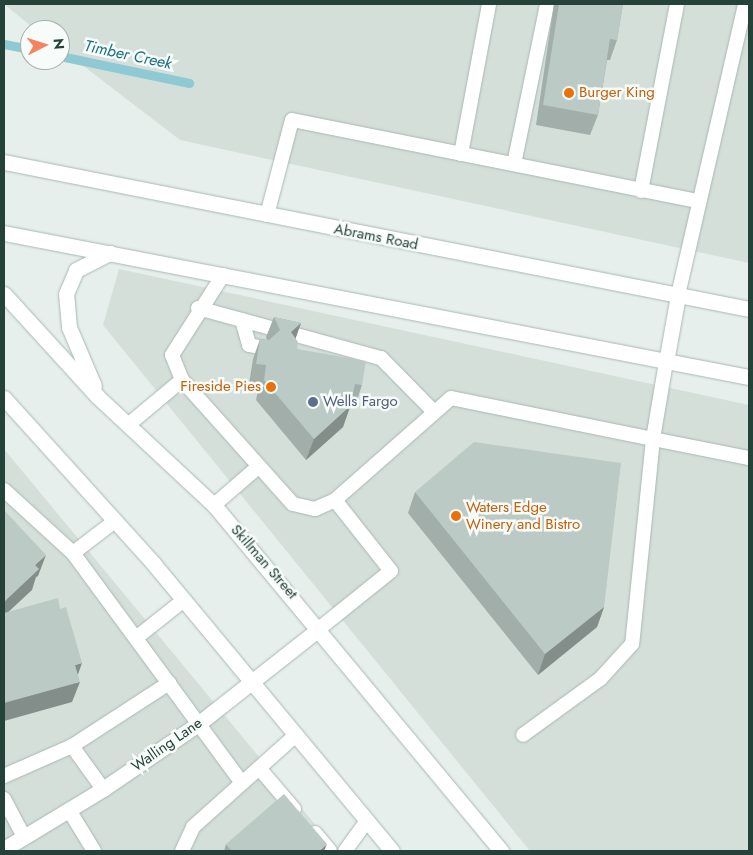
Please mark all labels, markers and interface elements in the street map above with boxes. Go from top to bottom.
north arrow [20,20,70,70]
water label: Timber Creek [83,36,173,74]
text: N [48,37,69,50]
place label: Burger King [579,84,655,102]
marker: Burger King [563,87,575,99]
street label: Abrams Road [332,220,420,254]
place label: Fireside Pies [180,378,261,396]
marker: Fireside Pies [265,381,277,393]
place label: Wells Fargo [323,393,398,411]
marker: Wells Fargo [307,396,319,408]
place label: Waters Edge Winery and Bistro [466,498,580,533]
marker: Waters Edge Winery and Bistro [450,510,462,522]
street label: Skillman Street [227,521,301,603]
street label: Walling Lane [128,714,206,776]

